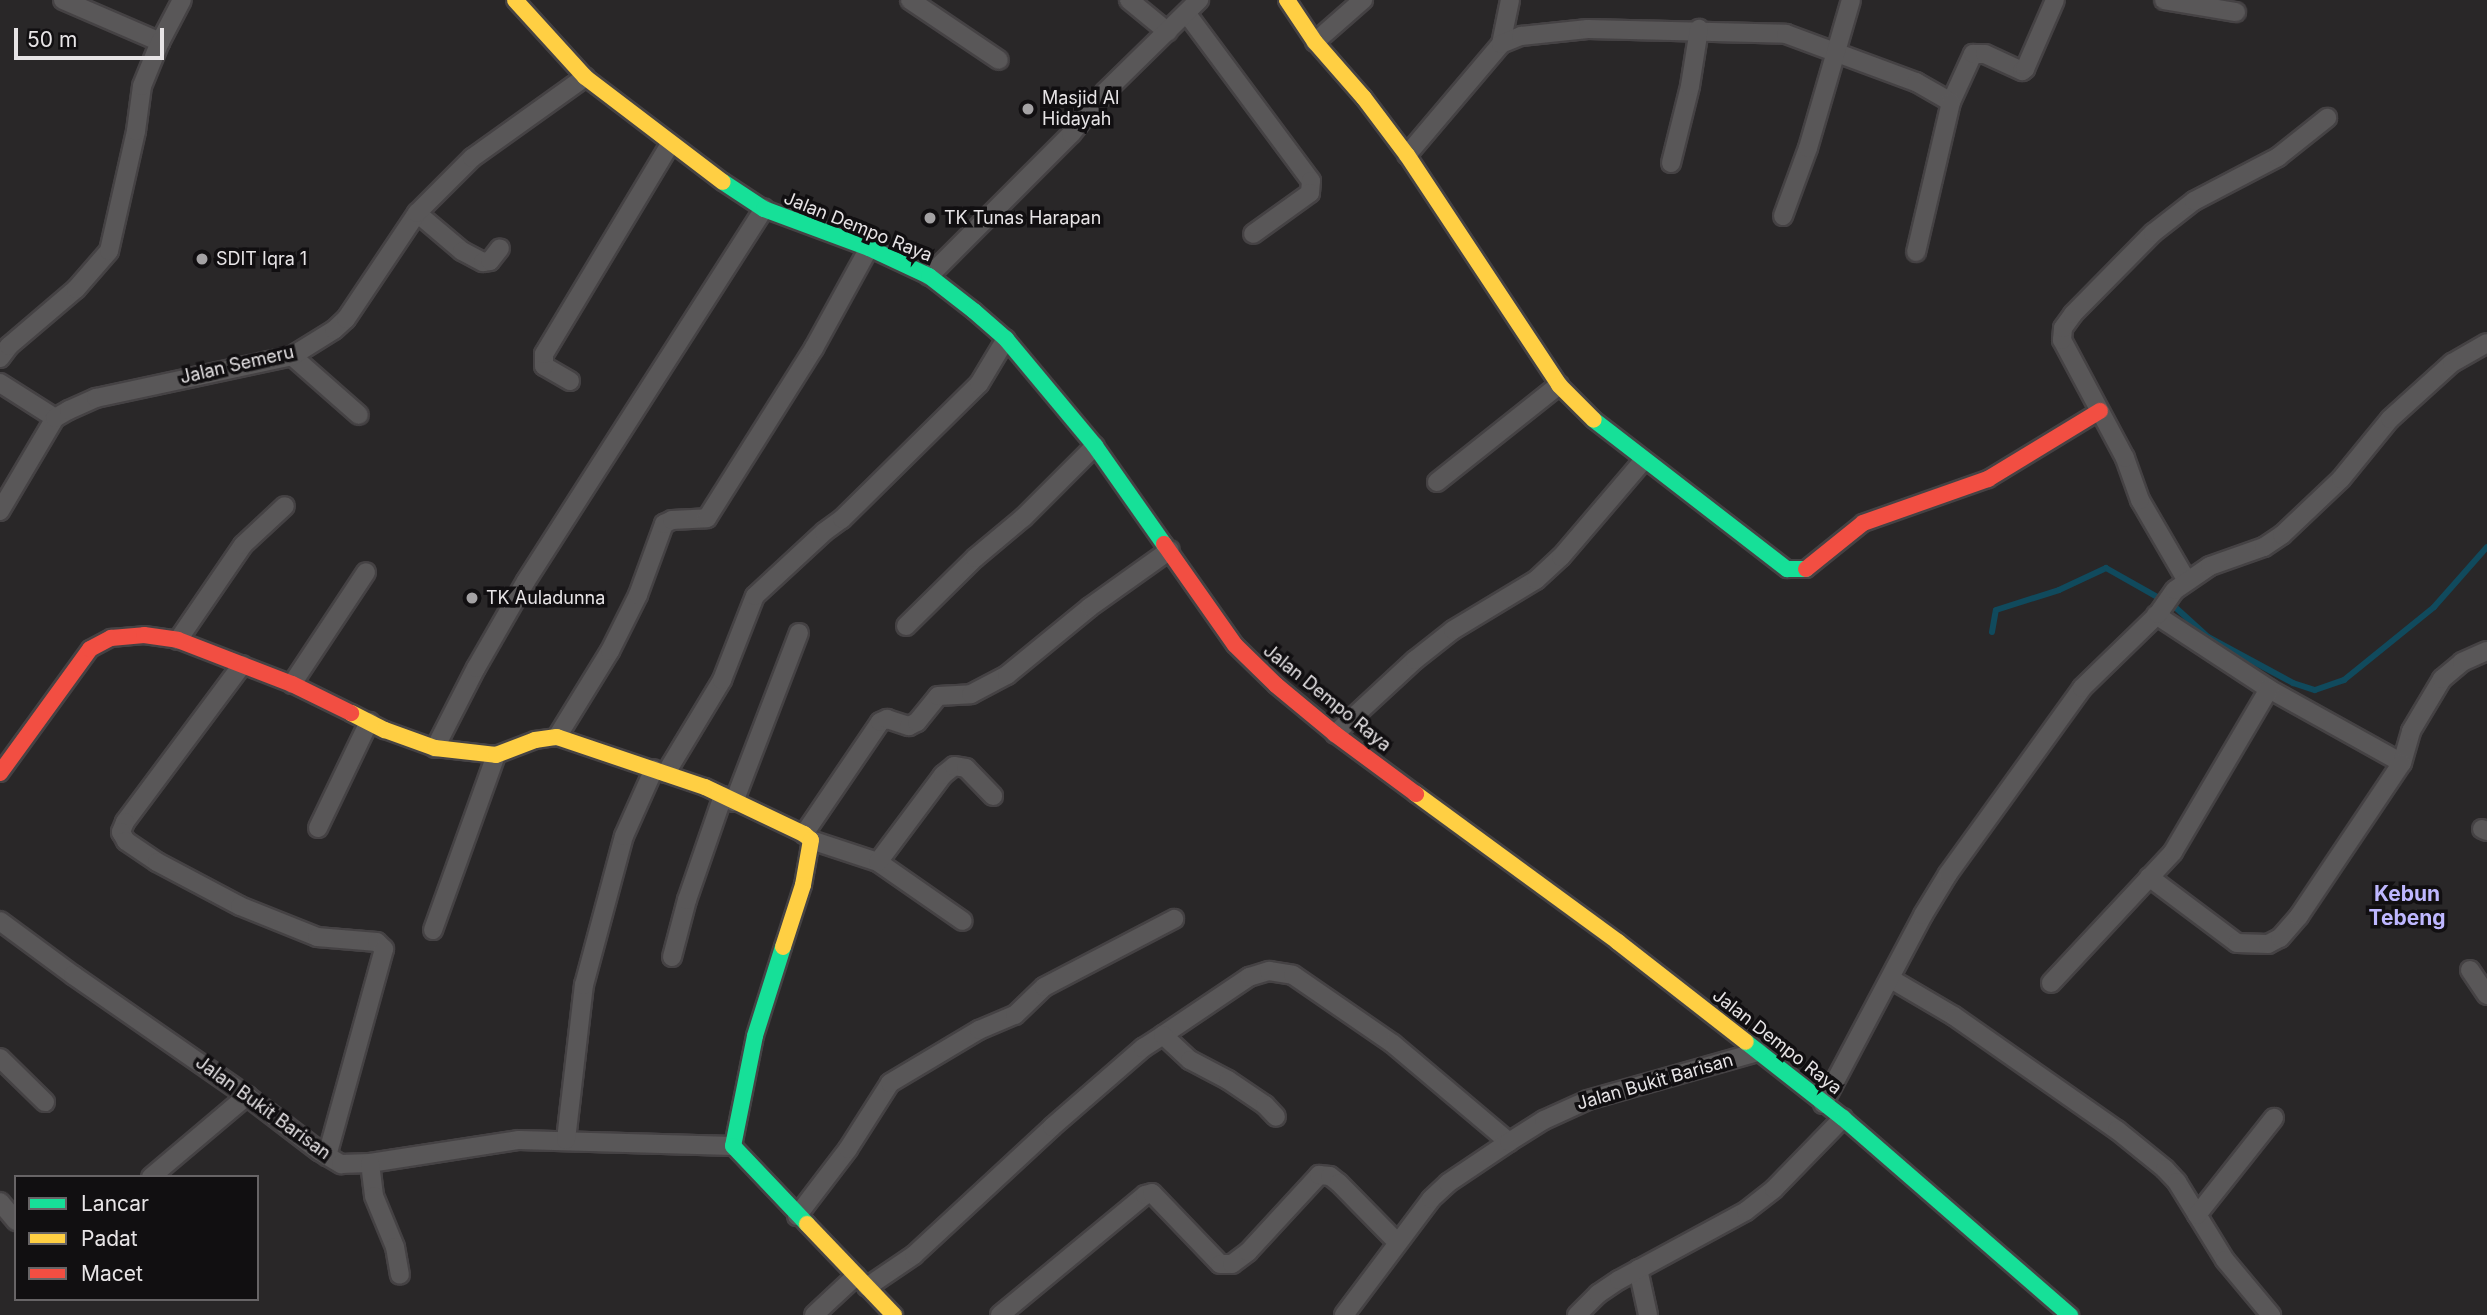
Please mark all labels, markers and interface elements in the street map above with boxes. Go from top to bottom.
scale bar [18,14,168,58]
text: 50 m [27,27,77,52]
place label: Masjid Al Hidayah [1042,88,1119,130]
marker: Masjid Al Hidayah [1020,101,1036,117]
street label: Jalan Dempo Raya [781,187,935,267]
place label: TK Tunas Harapan [944,207,1101,229]
marker: TK Tunas Harapan [922,210,938,226]
place label: SDIT Iqra 1 [216,248,307,270]
marker: SDIT Iqra 1 [194,251,210,267]
street label: Jalan Semeru [178,341,296,389]
place label: TK Auladunna [486,587,605,609]
marker: TK Auladunna [464,590,480,606]
street label: Jalan Dempo Raya [1259,640,1395,756]
district label: Kebun Tebeng [2369,881,2445,931]
street label: Jalan Dempo Raya [1708,985,1846,1099]
street label: Jalan Bukit Barisan [1574,1049,1736,1115]
street label: Jalan Bukit Barisan [191,1052,335,1164]
legend [14,1175,259,1301]
text: Lancar [81,1191,149,1216]
text: Padat [81,1226,138,1251]
text: Macet [81,1261,143,1286]

